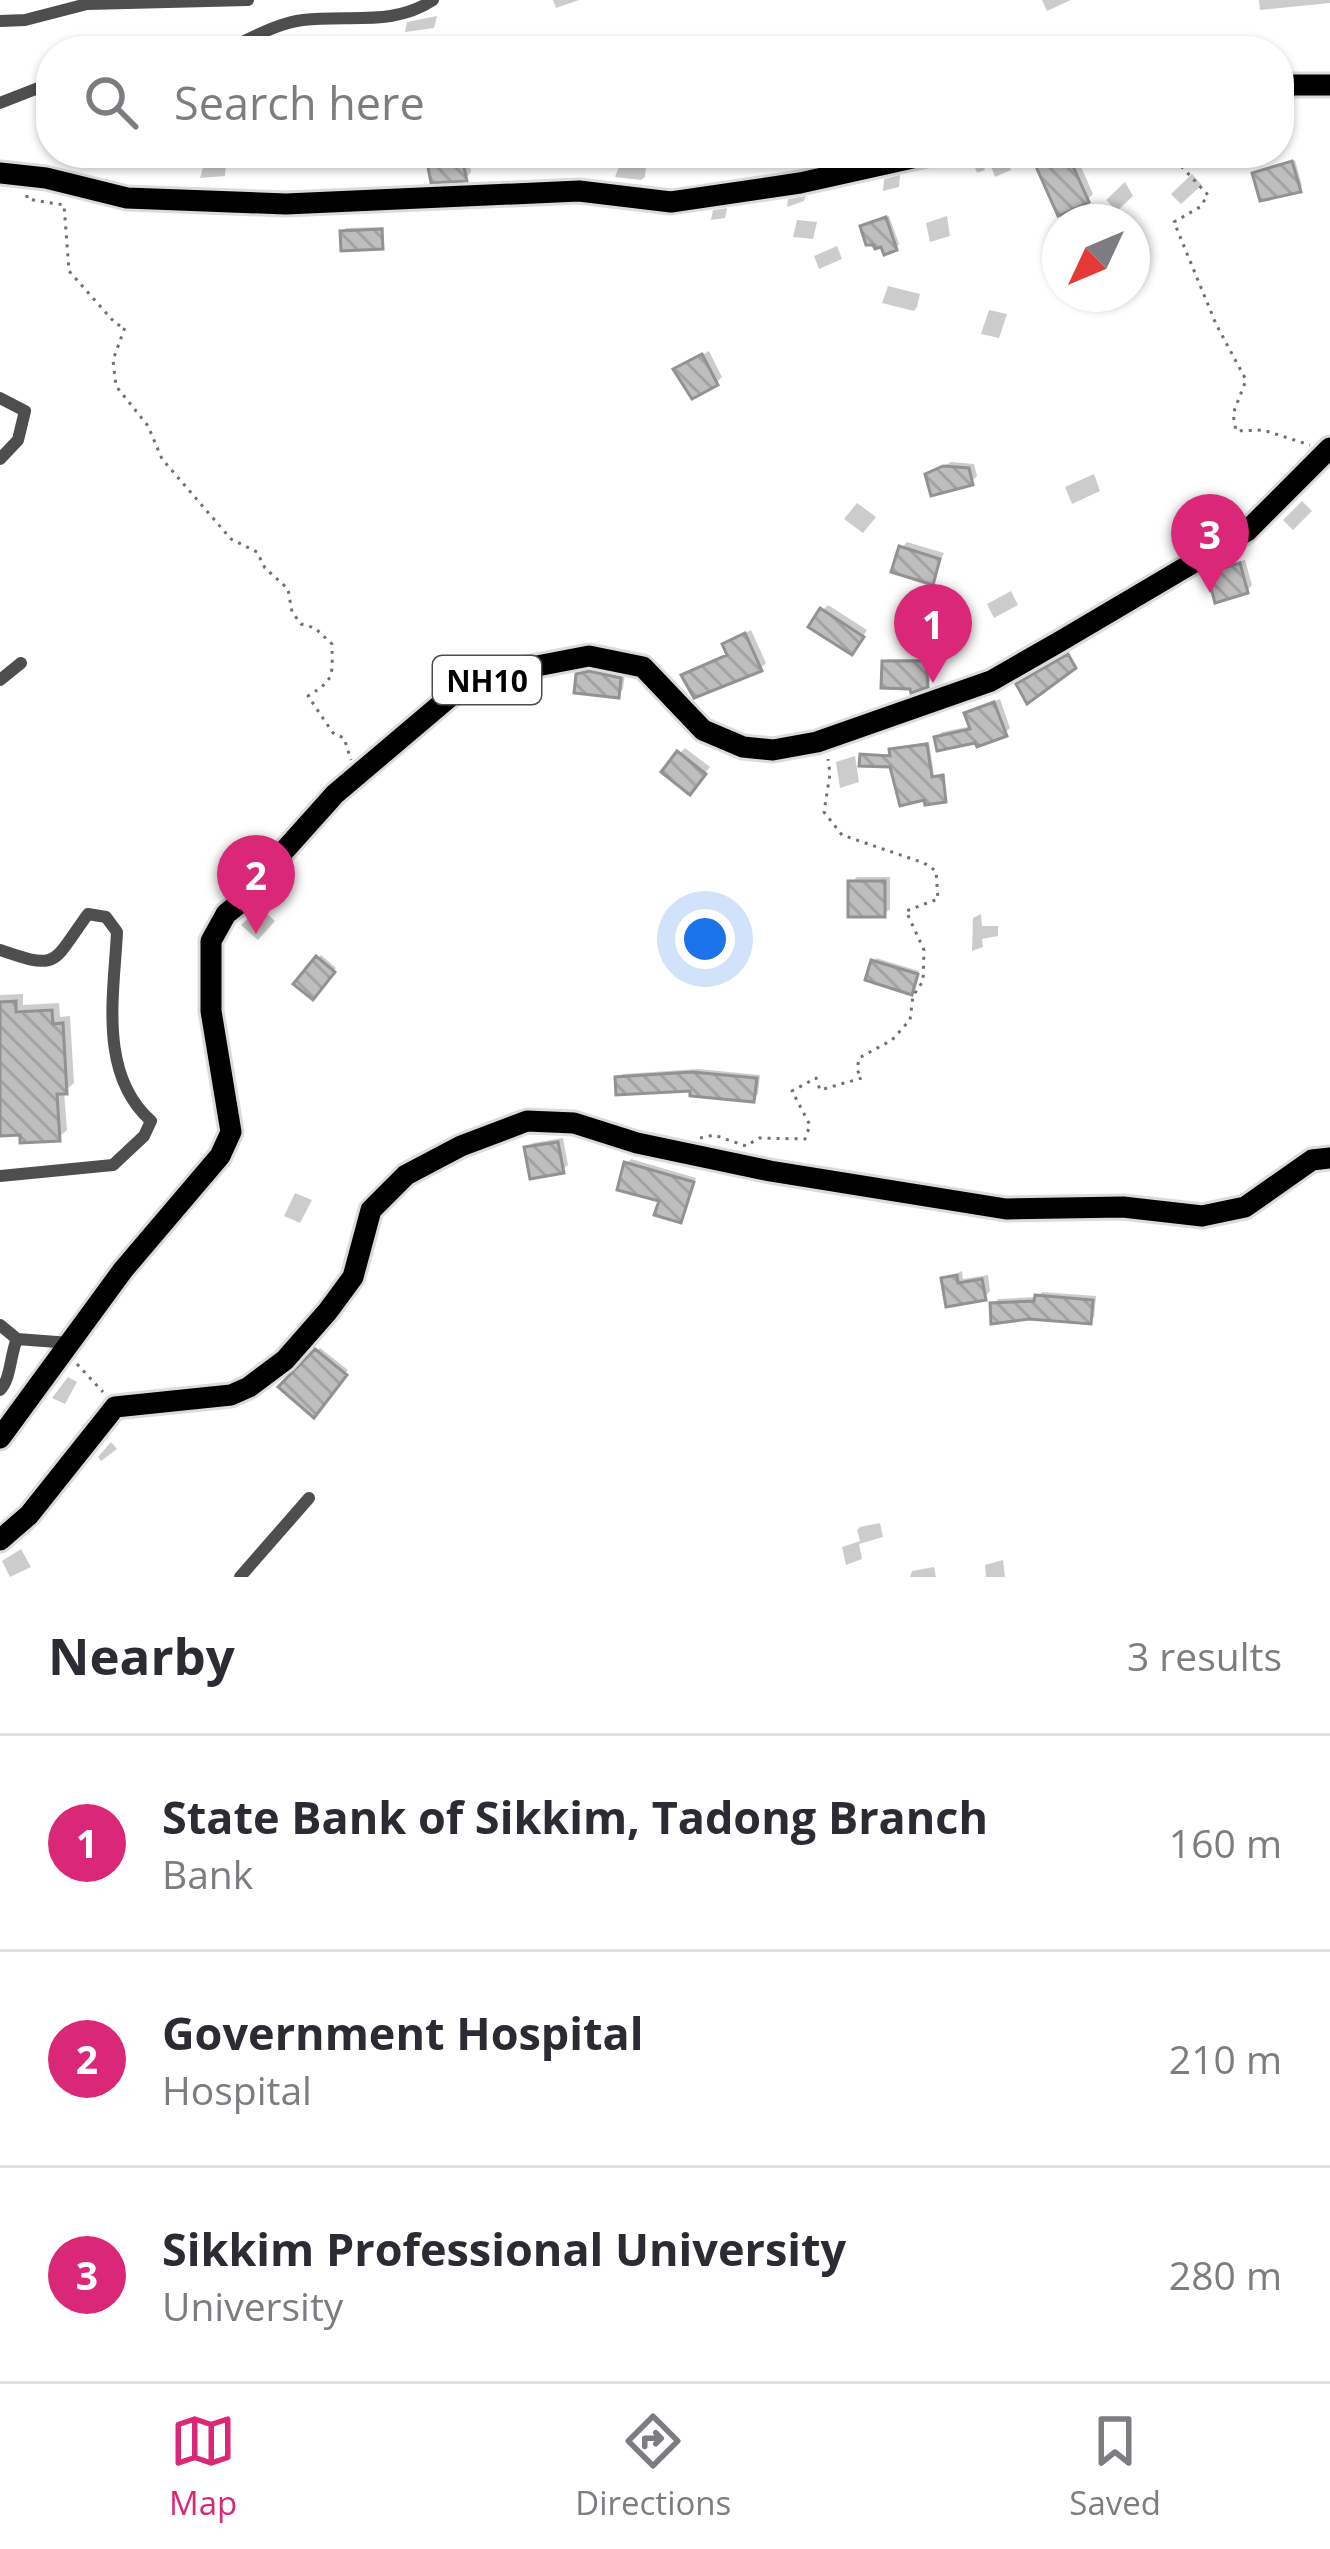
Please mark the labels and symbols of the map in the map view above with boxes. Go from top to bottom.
north arrow [1042,204,1150,312]
pin: 3 [1171,494,1249,593]
pin: 1 [894,584,972,683]
road number: NH10 [433,656,541,704]
pin: 2 [217,835,295,934]
your location [675,909,735,969]

